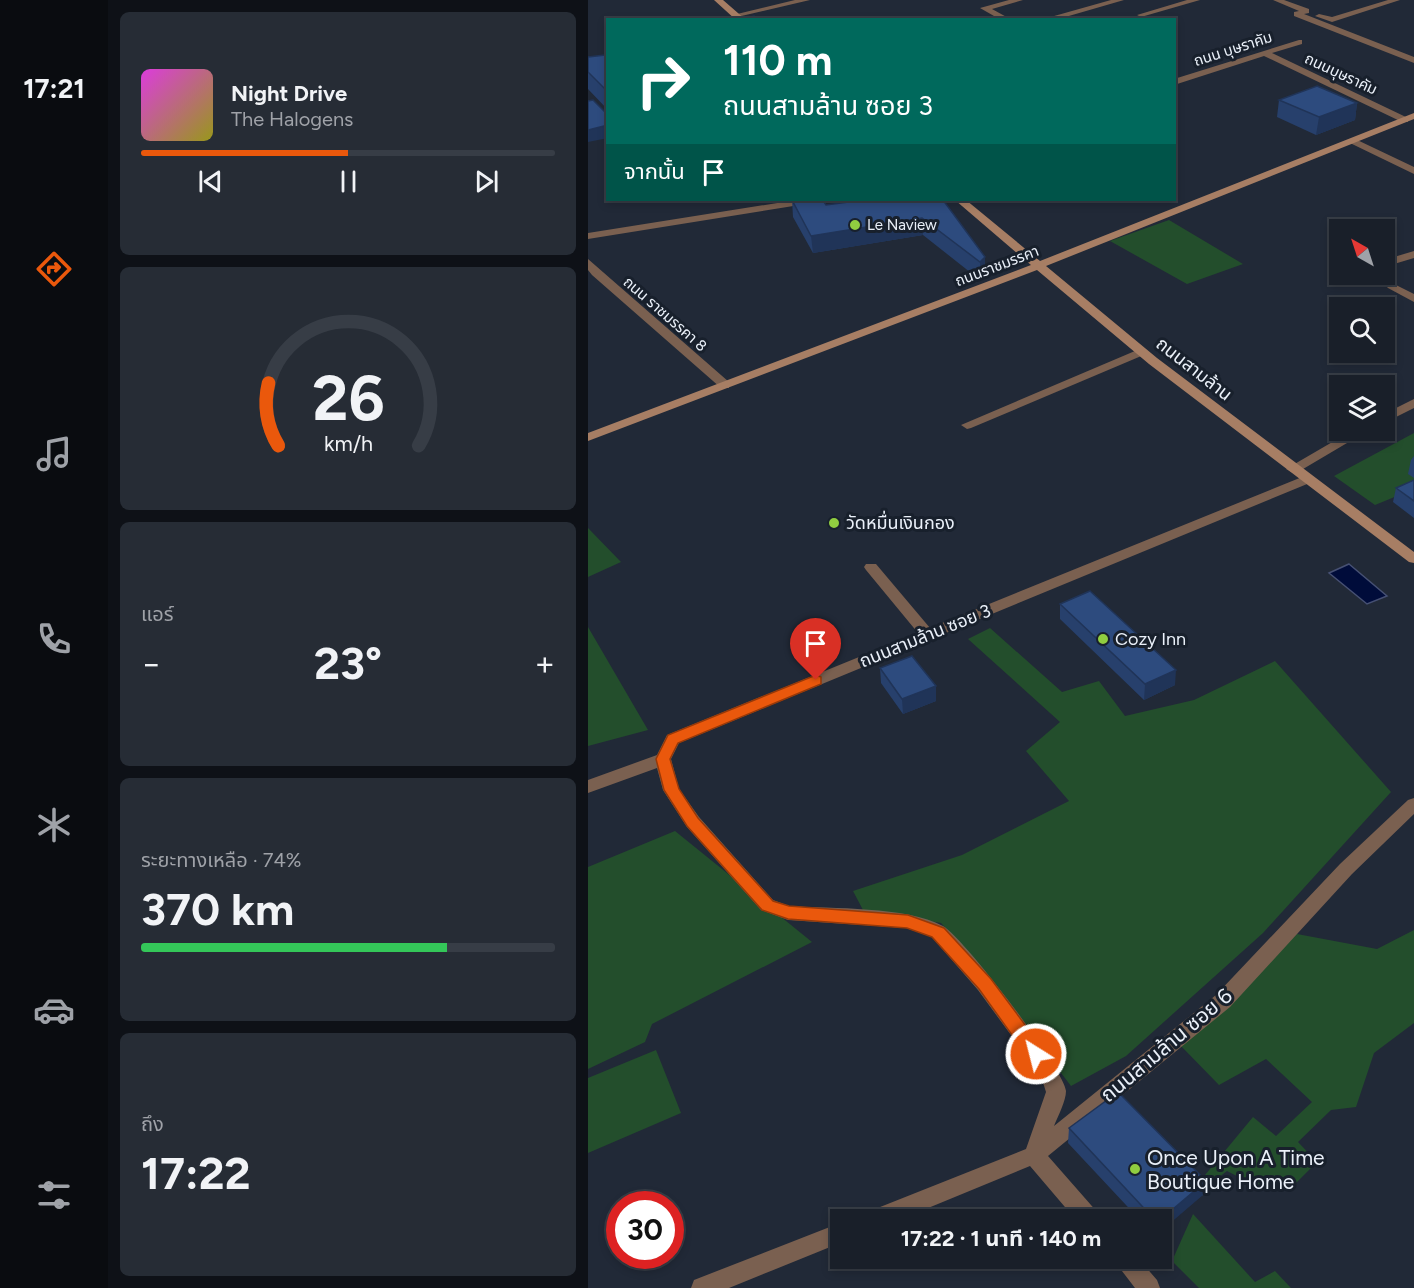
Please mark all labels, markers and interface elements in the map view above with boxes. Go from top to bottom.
street label: ถนน บุษราคัม [1191,28,1275,70]
text: 110 m [723,35,832,86]
icon: right [624,42,702,120]
street label: ถนนบุษราคัม [1302,49,1380,99]
text: 17:21 [23,72,85,105]
text: Night Drive [231,80,347,107]
text: ถนนสามล้าน ซอย 3 [723,89,933,122]
text: The Halogens [231,107,353,131]
icon: arrive [697,156,730,189]
text: จากนั้น [624,158,685,185]
icon: previous [194,165,227,198]
icon: pause [332,165,365,198]
icon: next [470,165,503,198]
place label: Le Naview [867,216,937,234]
marker: Le Naview [848,218,862,232]
north arrow [1329,219,1395,285]
map controls [1329,219,1395,441]
street label: ถนนราชมรรคา [953,242,1041,290]
icon: directions [33,248,75,290]
street label: ถนน ราชมรรคา 8 [620,273,710,355]
button: search [1329,297,1395,363]
street label: ถนนสามล้าน [1152,333,1236,405]
text: 26 [312,361,384,436]
button: layers [1329,375,1395,441]
text: km/h [324,431,372,456]
icon: music [33,433,75,475]
place label: วัดหมื่นเงินกอง [846,510,955,534]
marker: วัดหมื่นเงินกอง [827,516,841,530]
street label: ถนนสามล้าน ซอย 3 [856,600,994,672]
text: แอร์ [141,602,173,626]
icon: phone [33,618,75,660]
pin [790,618,841,680]
icon: arrive [799,627,832,660]
place label: Cozy Inn [1115,628,1186,650]
marker: Cozy Inn [1096,632,1110,646]
text: 23° [314,636,382,690]
text: − [141,644,162,683]
text: + [534,644,555,683]
icon: climate [33,804,75,846]
text: ระยะทางเหลือ · 74% [141,848,302,872]
text: 370 km [141,882,294,936]
street label: ถนนสามล้าน ซอย 6 [1095,983,1237,1107]
icon: car [33,989,75,1031]
position arrow [1004,1022,1068,1086]
text: ถึง [141,1112,164,1136]
place label: Once Upon A Time Boutique Home [1147,1145,1325,1194]
text: 17:22 [141,1146,251,1200]
marker: Once Upon A Time Boutique Home [1128,1162,1142,1176]
icon: filters [33,1174,75,1216]
speed limit sign: 30 [606,1191,684,1269]
text: 17:22 · 1 นาที · 140 m [901,1225,1101,1252]

